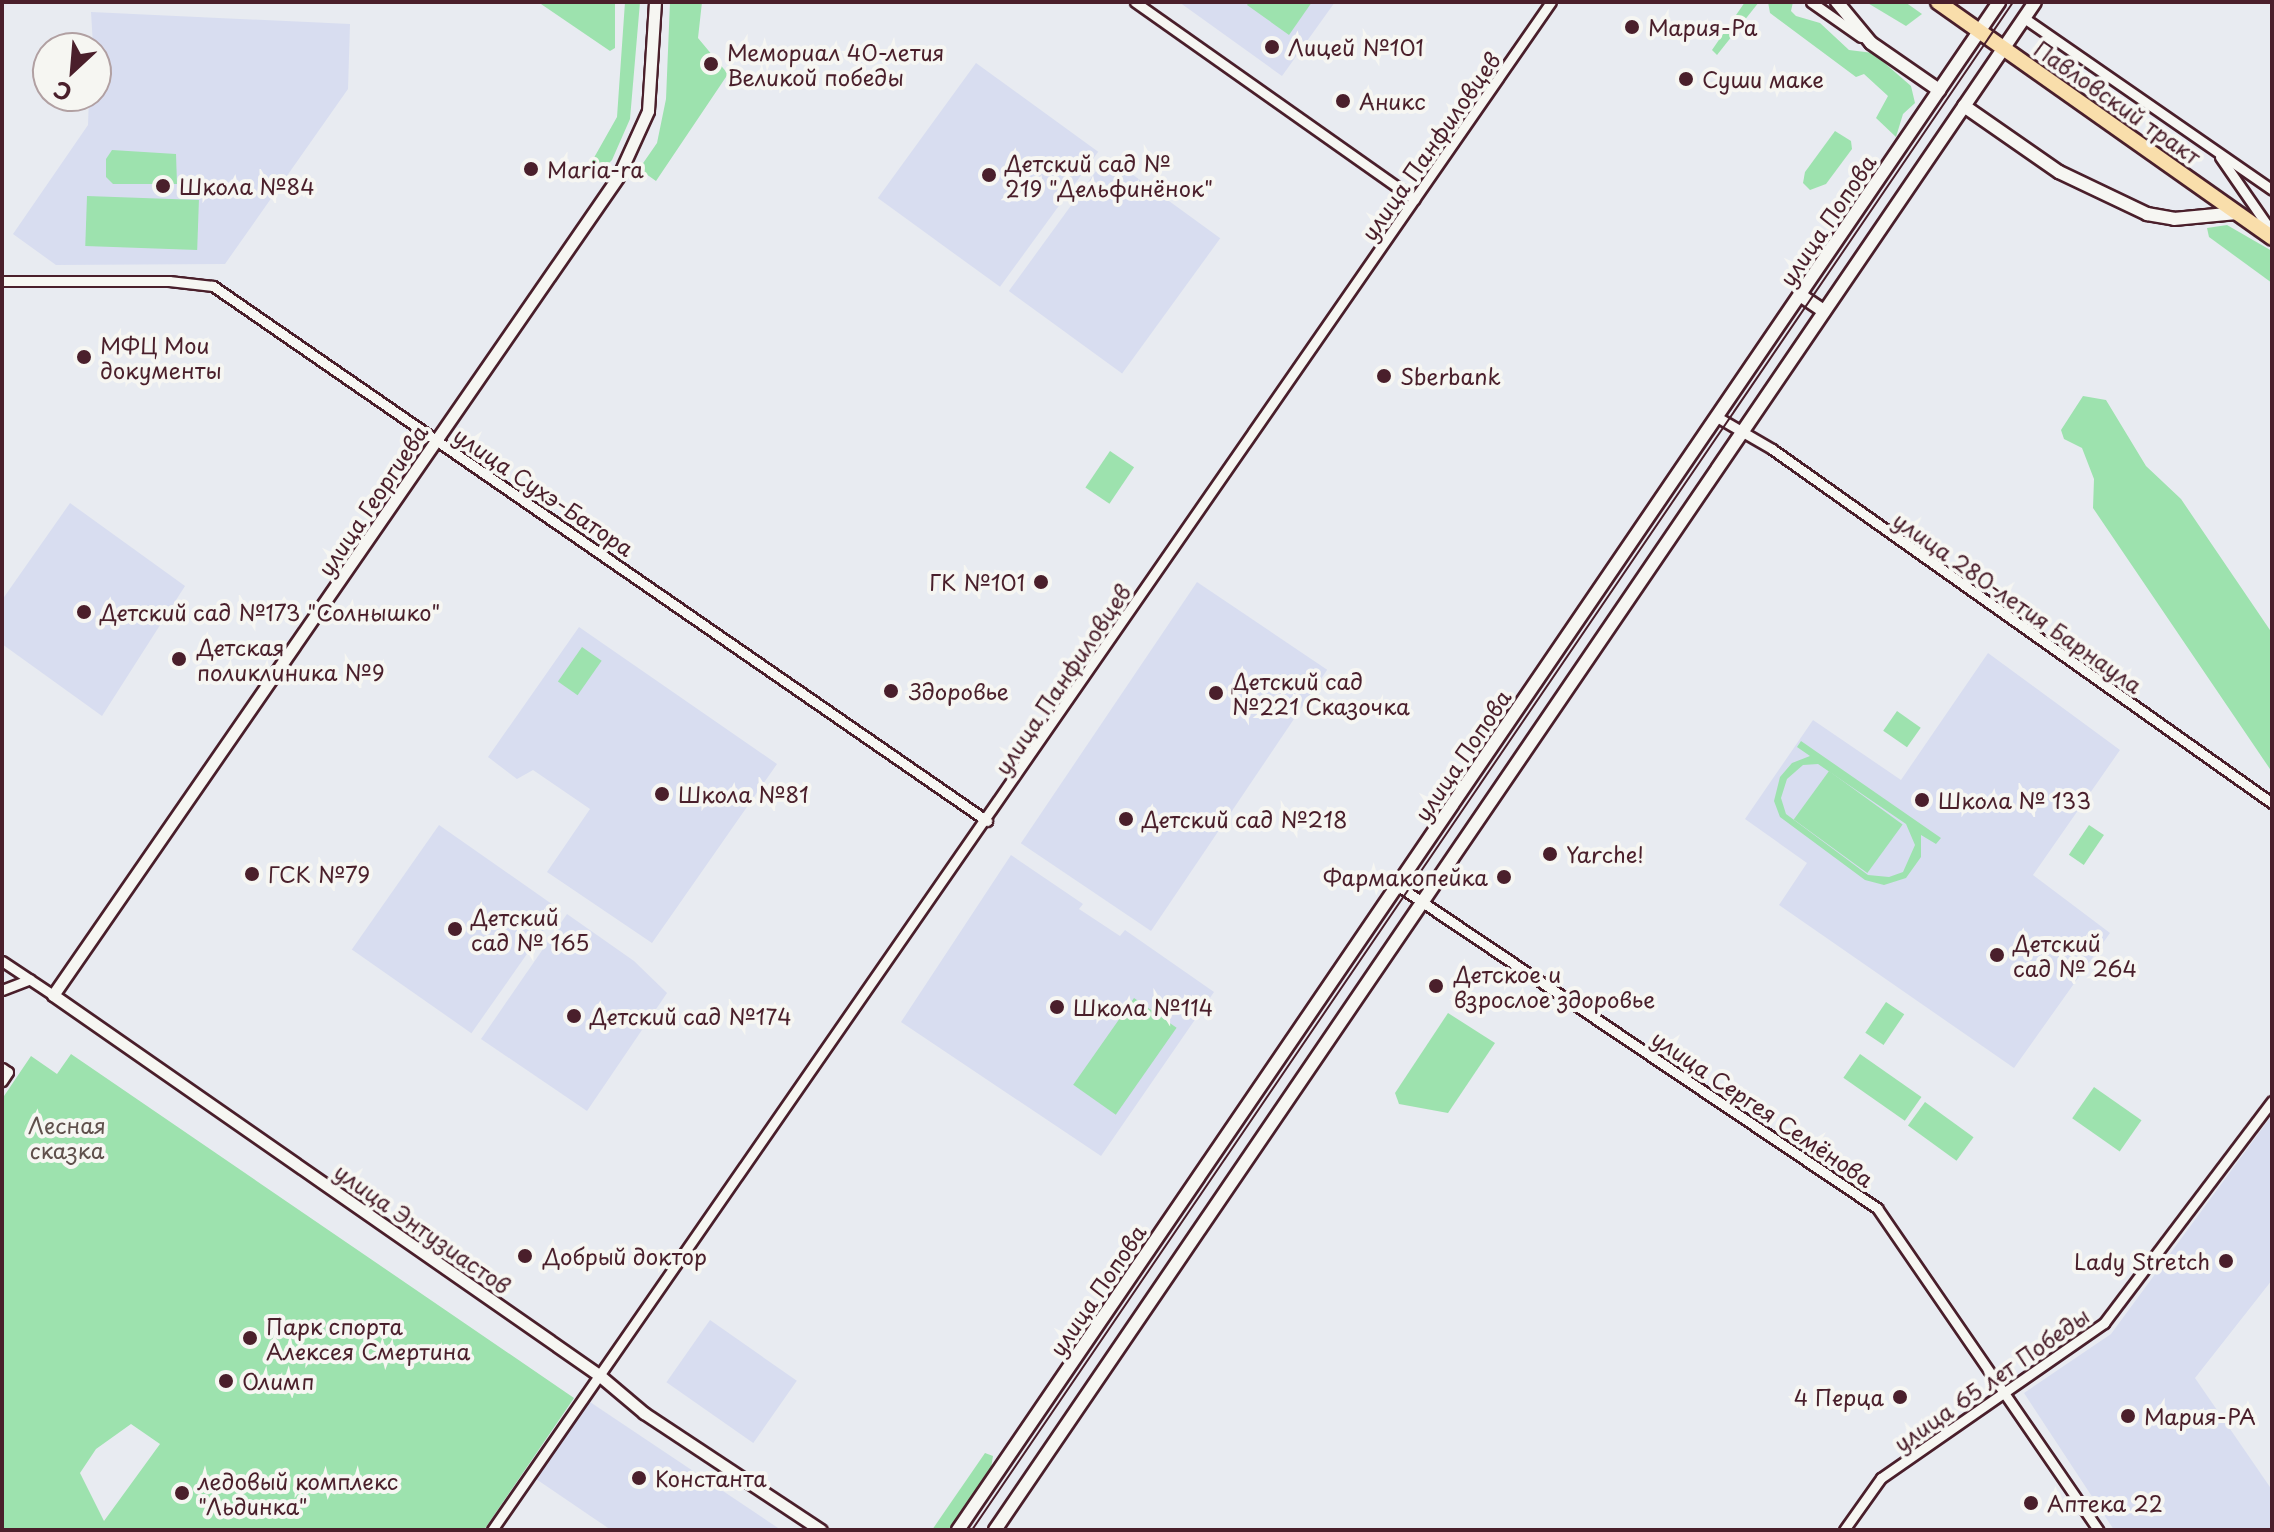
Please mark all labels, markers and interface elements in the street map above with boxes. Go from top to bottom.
place label: Мария-Ра [1648,14,1757,40]
marker: Мария-Ра [1623,18,1641,36]
north arrow [32,32,112,112]
place label: Лицей №101 [1288,34,1423,60]
street label: Павловский тракт [2030,35,2206,169]
place label: Мемориал 40-летия Великой победы [727,38,945,90]
marker: Лицей №101 [1263,38,1281,56]
street label: улица Панфиловцев [1355,47,1505,245]
marker: Мемориал 40-летия Великой победы [702,55,720,73]
place label: Суши маке [1702,66,1825,92]
marker: Суши маке [1677,70,1695,88]
text: С [47,74,77,111]
place label: Аникс [1359,88,1426,114]
marker: Аникс [1334,92,1352,110]
place label: Детский сад № 219 "Дельфинёнок" [1005,149,1215,200]
street label: улица Попова [1773,149,1881,291]
place label: Maria-ra [547,156,644,182]
marker: Maria-ra [522,160,540,178]
marker: Детский сад № 219 "Дельфинёнок" [980,166,998,184]
place label: Школа №84 [179,173,315,199]
marker: Школа №84 [154,177,172,195]
place label: МФЦ Мои документы [100,331,222,382]
marker: МФЦ Мои документы [75,348,93,366]
place label: Sberbank [1400,363,1501,389]
marker: Sberbank [1375,367,1393,385]
street label: улица Георгиева [311,419,433,581]
street label: улица Сухэ-Батора [448,421,640,561]
street label: улица 280-летия Барнаула [1889,506,2147,698]
place label: ГК №101 [929,569,1025,595]
marker: ГК №101 [1032,573,1050,591]
street label: улица Панфиловцев [988,579,1136,779]
place label: Детский сад №173 "Солнышко" [100,599,444,625]
marker: Детский сад №173 "Солнышко" [75,603,93,621]
place label: Детская поликлиника №9 [197,633,385,684]
marker: Детская поликлиника №9 [168,648,190,670]
place label: Детский сад №221 Сказочка [1232,667,1410,718]
place label: Здоровье [909,678,1009,704]
marker: Здоровье [880,680,902,702]
marker: Детский сад №221 Сказочка [1207,684,1225,702]
street label: улица Попова [1408,684,1516,826]
place label: Школа №81 [678,781,810,807]
marker: Школа №81 [653,785,671,803]
place label: Школа № 133 [1938,787,2093,813]
marker: Школа № 133 [1913,791,1931,809]
place label: Детский сад №218 [1142,806,1349,832]
marker: Детский сад №218 [1117,810,1135,828]
place label: Yarche! [1566,841,1644,867]
marker: Yarche! [1541,845,1559,863]
place label: ГСК №79 [268,861,370,887]
place label: Фармакопейка [1323,864,1488,890]
marker: ГСК №79 [243,865,261,883]
marker: Фармакопейка [1495,868,1513,886]
place label: Детский сад № 165 [471,903,589,954]
marker: Детский сад № 165 [446,920,464,938]
place label: Детский сад № 264 [2013,929,2137,980]
marker: Детский сад № 264 [1988,946,2006,964]
place label: Детское и взрослое здоровье [1454,960,1656,1012]
marker: Детское и взрослое здоровье [1425,975,1447,997]
place label: Школа №114 [1073,994,1214,1020]
marker: Школа №114 [1048,998,1066,1016]
place label: Детский сад №174 [590,1003,793,1029]
marker: Детский сад №174 [565,1007,583,1025]
street label: улица Сергея Семёнова [1647,1024,1879,1192]
park label: Лесная сказка [28,1111,106,1162]
street label: улица Энтузиастов [330,1157,516,1299]
street label: улица Попова [1043,1219,1151,1361]
place label: Добрый доктор [543,1243,708,1269]
marker: Добрый доктор [514,1245,536,1267]
place label: Lady Stretch [2074,1248,2210,1274]
marker: Lady Stretch [2217,1252,2235,1270]
street label: улица 65 лет Победы [1888,1301,2094,1457]
place label: Парк спорта Алексея Смертина [266,1312,470,1364]
marker: Парк спорта Алексея Смертина [241,1329,259,1347]
place label: Олимп [242,1368,314,1394]
marker: Олимп [217,1372,235,1390]
place label: 4 Перца [1793,1384,1884,1410]
marker: 4 Перца [1891,1388,1909,1406]
place label: Мария-РА [2144,1403,2256,1429]
marker: Мария-РА [2119,1407,2137,1425]
place label: Константа [655,1465,767,1491]
place label: ледовый комплекс "Льдинка" [198,1467,399,1518]
marker: Константа [630,1469,648,1487]
marker: ледовый комплекс "Льдинка" [173,1484,191,1502]
place label: Аптека 22 [2047,1490,2163,1516]
marker: Аптека 22 [2022,1494,2040,1512]

